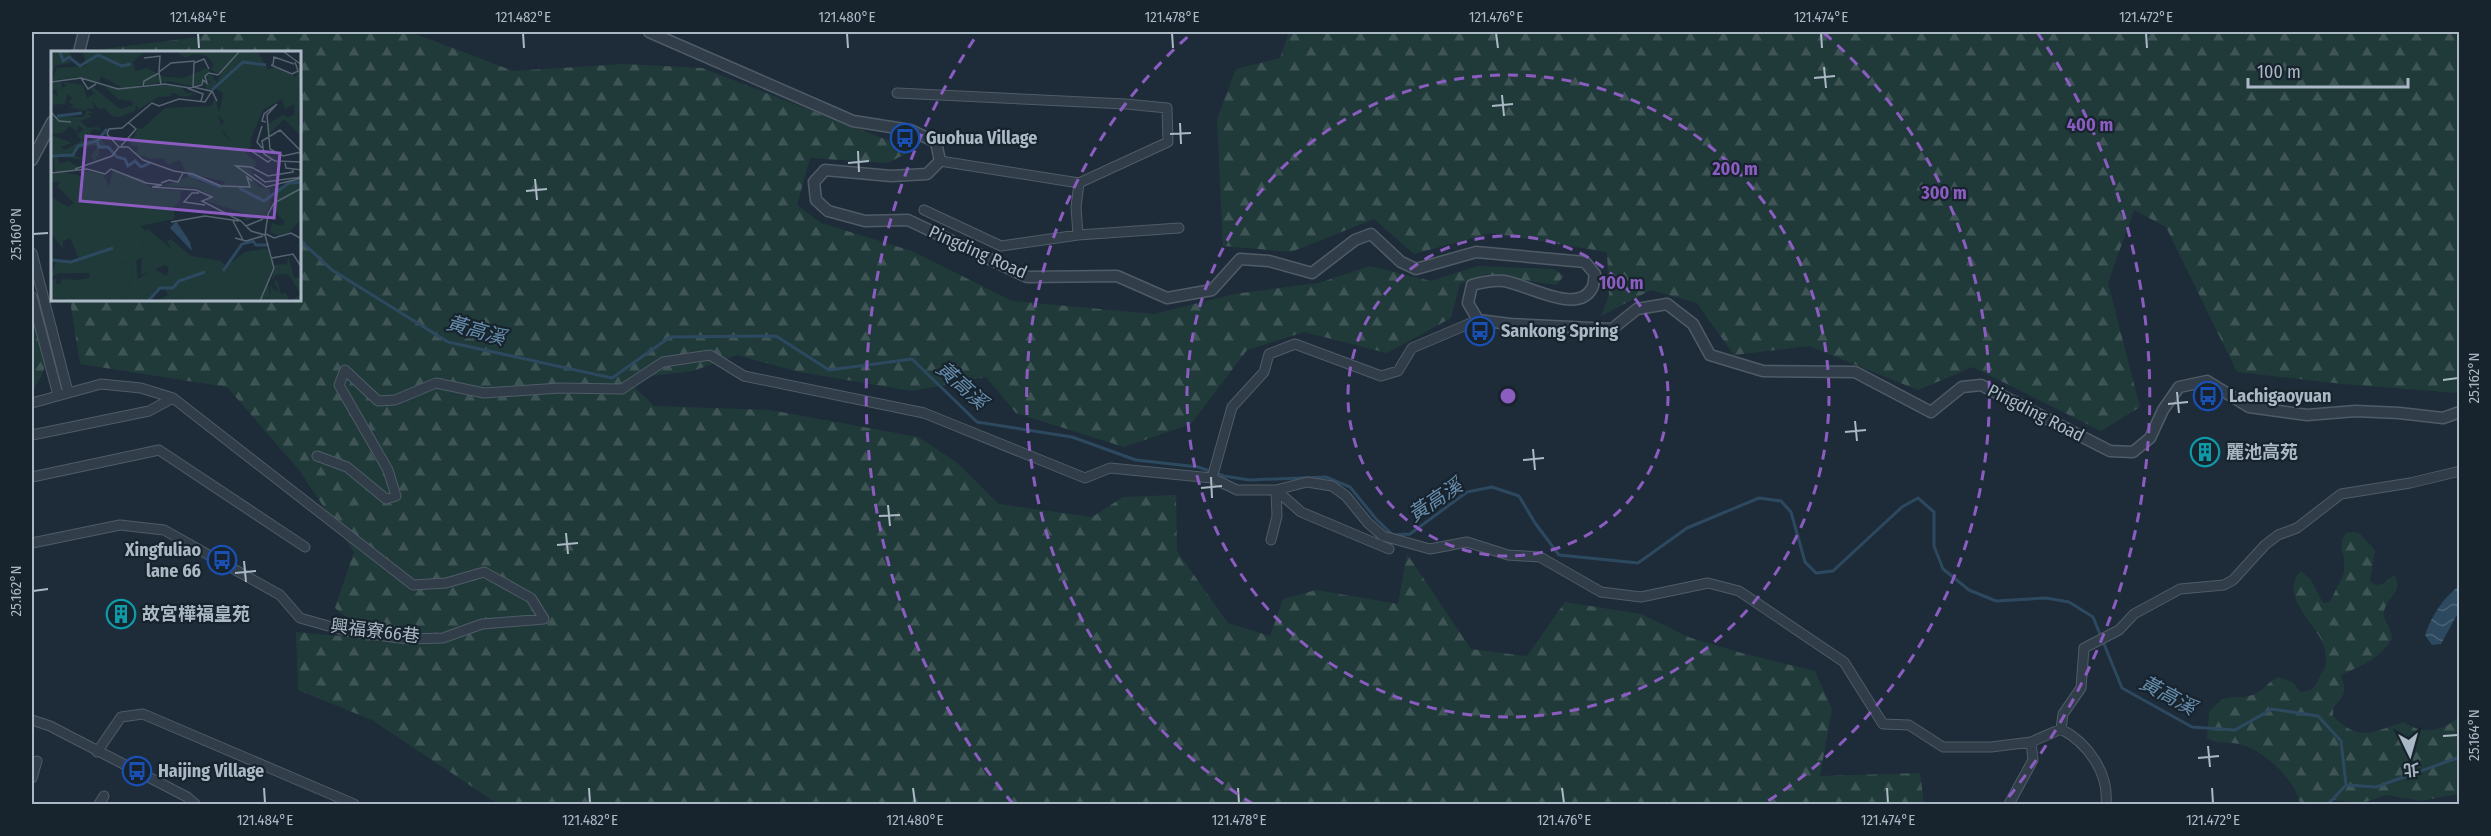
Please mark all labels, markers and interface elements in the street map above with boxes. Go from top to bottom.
text: 121.484°E [170,8,226,26]
text: 121.482°E [495,8,551,26]
text: 121.480°E [818,8,876,26]
text: 121.478°E [1145,8,1200,26]
text: 121.476°E [1469,8,1523,26]
text: 121.474°E [1794,8,1848,26]
text: 121.472°E [2119,8,2173,26]
inset map [51,51,302,302]
scale bar [2248,51,2408,89]
text: 100 m [2257,61,2301,83]
text: 400 m [2067,114,2113,136]
bus stop icon: Guohua Village [889,122,921,154]
place label: Guohua Village [926,127,1037,149]
text: 200 m [1711,158,1758,180]
text: 300 m [1920,182,1967,204]
text: 25.160°N [7,208,25,260]
street label: Pingding Road [925,221,1031,283]
text: 100 m [1599,272,1643,294]
water label: 黃高溪 [444,310,511,351]
bus stop icon: Sankong Spring [1464,315,1496,347]
place label: Sankong Spring [1501,320,1618,342]
text: 25.162°N [2465,352,2483,404]
water label: 黃高溪 [932,356,995,416]
street label: Pingding Road [1984,379,2088,447]
bus stop icon: Lachigaoyuan [2192,380,2224,412]
place label: Lachigaoyuan [2229,385,2331,407]
centre of rings [1498,386,1518,406]
building icon: 麗池高苑 [2189,436,2221,468]
place label: 麗池高苑 [2226,441,2298,463]
water label: 黃高溪 [1403,472,1469,527]
place label: Xingfuliao lane 66 [124,539,201,582]
bus stop icon: Xingfuliao lane 66 [206,544,238,576]
text: 25.162°N [7,565,25,617]
building icon: 故宮樺福皇苑 [105,598,137,630]
place label: 故宮樺福皇苑 [142,603,250,625]
street label: 興福寮66巷 [329,615,421,647]
water label: 黃高溪 [2136,670,2203,721]
text: 25.164°N [2465,709,2483,761]
north arrow [2380,725,2440,785]
bus stop icon: Haijing Village [121,755,153,787]
text: 北 [2402,759,2420,780]
place label: Haijing Village [158,760,264,782]
text: 121.484°E [237,811,293,829]
text: 121.482°E [562,811,618,829]
text: 121.480°E [886,811,944,829]
text: 121.478°E [1212,811,1267,829]
text: 121.476°E [1537,811,1591,829]
text: 121.474°E [1861,811,1915,829]
text: 121.472°E [2186,811,2240,829]

